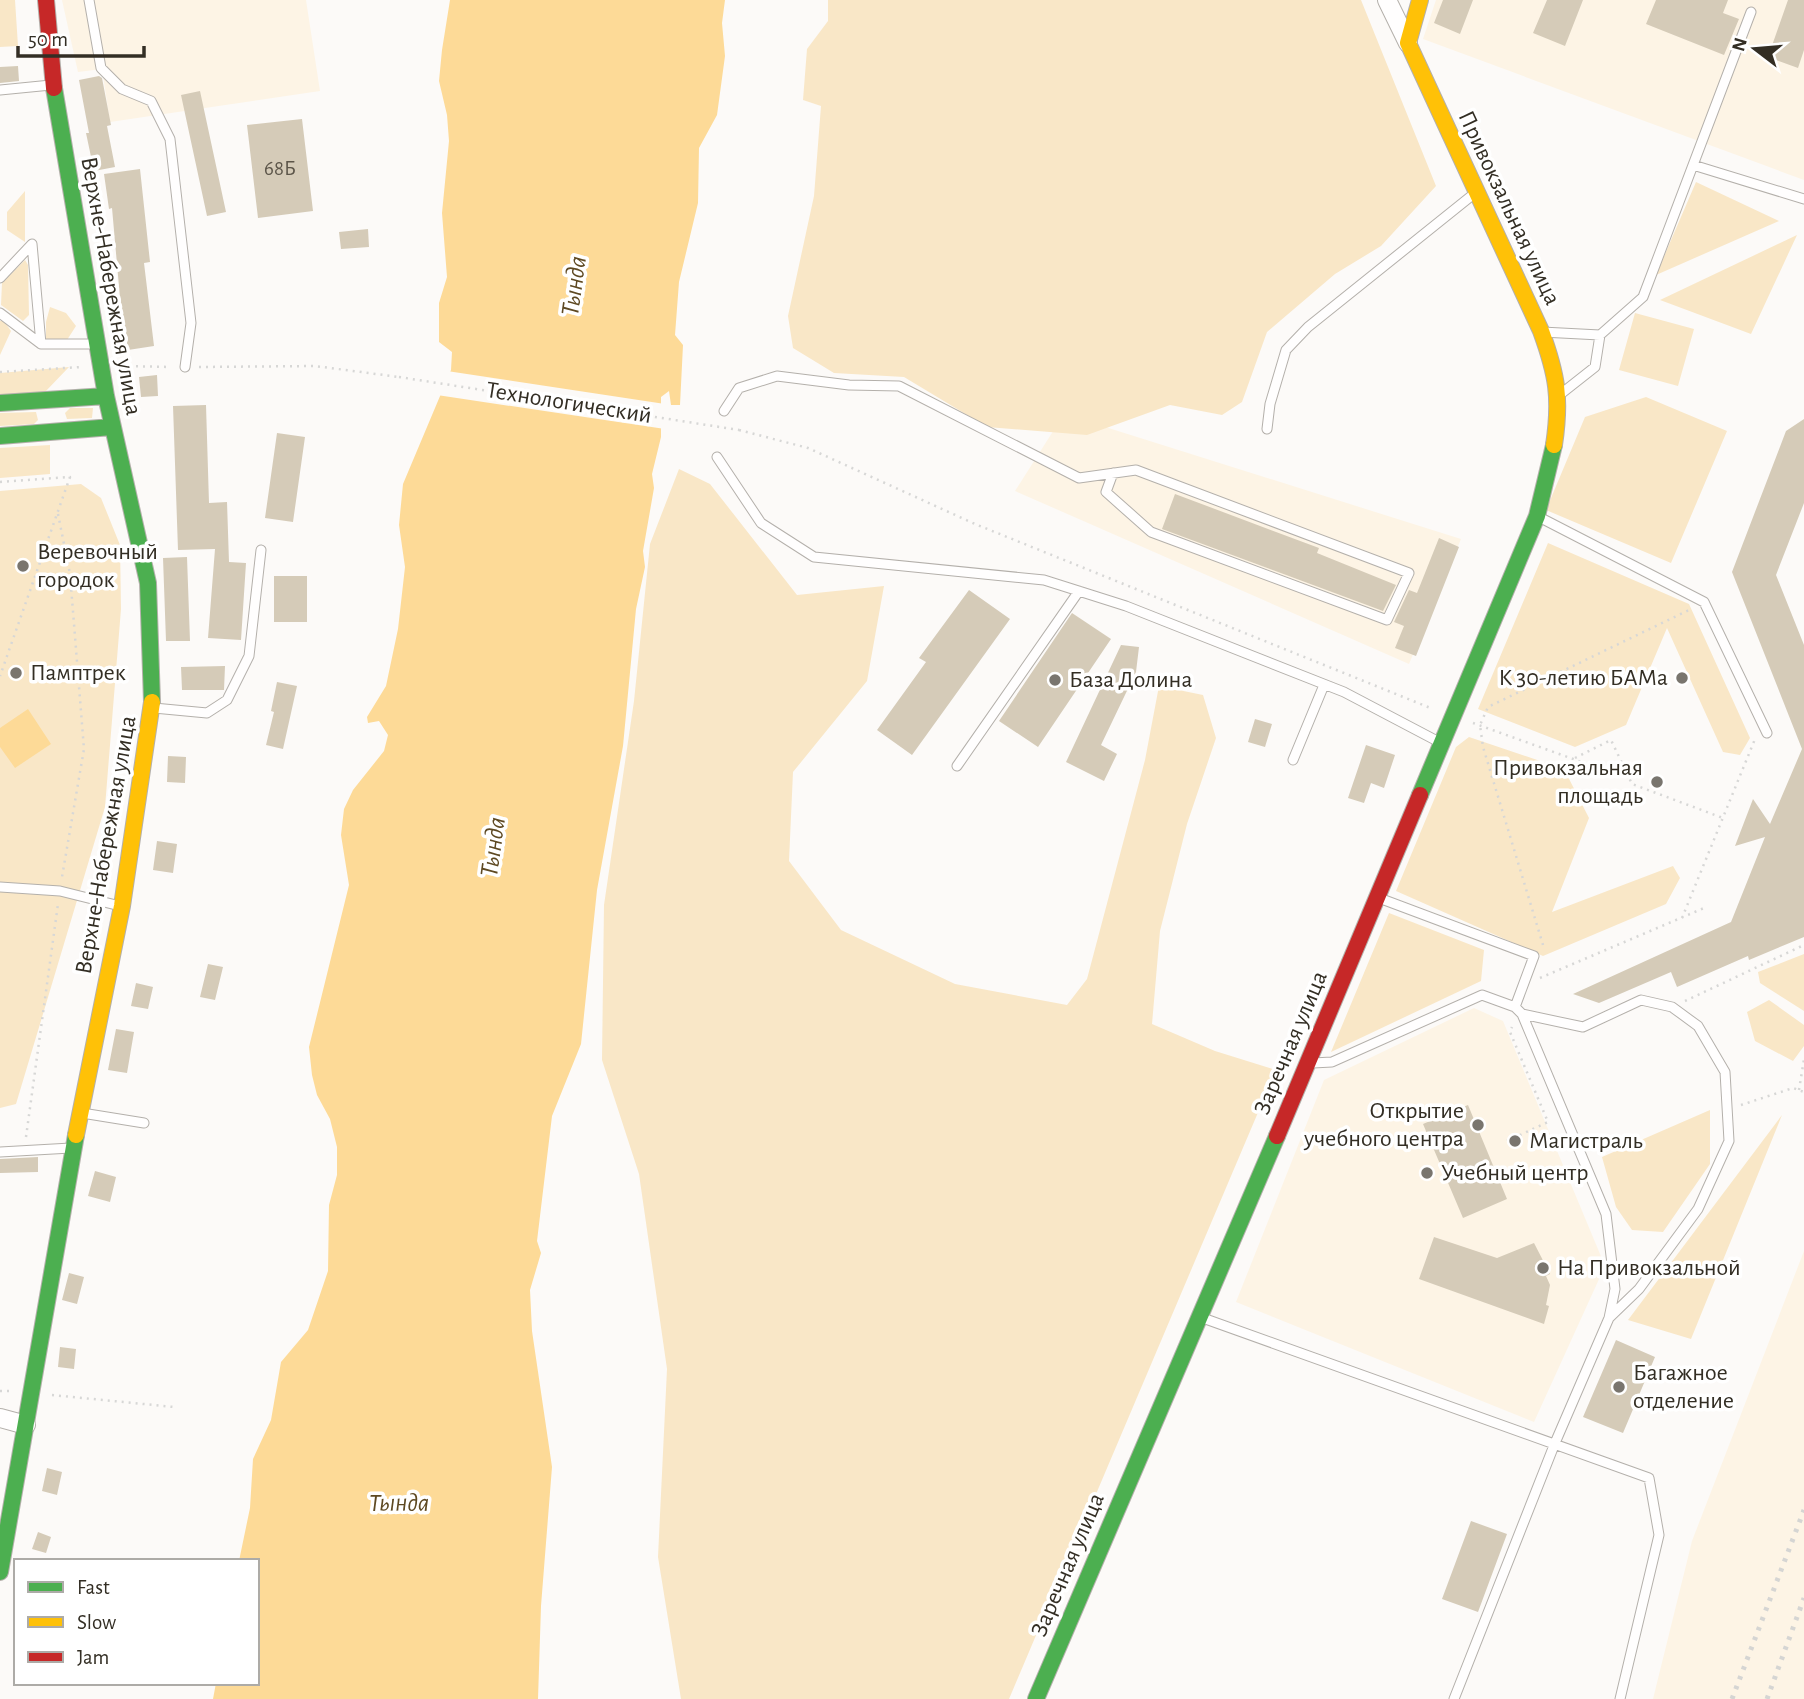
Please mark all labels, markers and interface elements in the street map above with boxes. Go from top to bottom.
scale bar [18,14,144,58]
north arrow [1720,14,1790,84]
text: 50 m [28,29,68,50]
text: N [1729,36,1751,54]
street label: Привокзальная улица [1453,107,1565,309]
street label: Верхне-Набережная улица [76,155,146,417]
house number: 68Б [264,158,296,179]
water label: Тында [557,254,591,318]
street label: Технологический [485,378,653,428]
place label: Веревочный городок [37,540,158,592]
marker: Веревочный городок [15,558,31,574]
place label: Памптрек [30,661,126,685]
marker: Памптрек [8,665,24,681]
place label: К 30-летию БАМа [1498,666,1668,690]
place label: База Долина [1069,668,1192,692]
marker: К 30-летию БАМа [1674,670,1690,686]
marker: База Долина [1047,672,1063,688]
street label: Верхне-Набережная улица [71,714,141,976]
place label: Привокзальная площадь [1493,756,1643,808]
marker: Привокзальная площадь [1649,774,1665,790]
water label: Тында [476,815,510,879]
street label: Заречная улица [1250,968,1332,1118]
place label: Открытие учебного центра [1303,1099,1464,1151]
marker: Открытие учебного центра [1470,1117,1486,1133]
place label: Магистраль [1529,1129,1643,1153]
marker: Магистраль [1507,1133,1523,1149]
place label: Учебный центр [1441,1161,1588,1185]
marker: Учебный центр [1419,1165,1435,1181]
place label: На Привокзальной [1557,1256,1741,1280]
marker: На Привокзальной [1535,1260,1551,1276]
place label: Багажное отделение [1633,1361,1734,1413]
marker: Багажное отделение [1611,1379,1627,1395]
water label: Тында [369,1490,429,1516]
street label: Заречная улица [1027,1490,1109,1640]
legend [14,1559,259,1685]
text: Fast [77,1577,110,1598]
text: Slow [77,1612,116,1633]
text: Jam [77,1647,109,1668]

